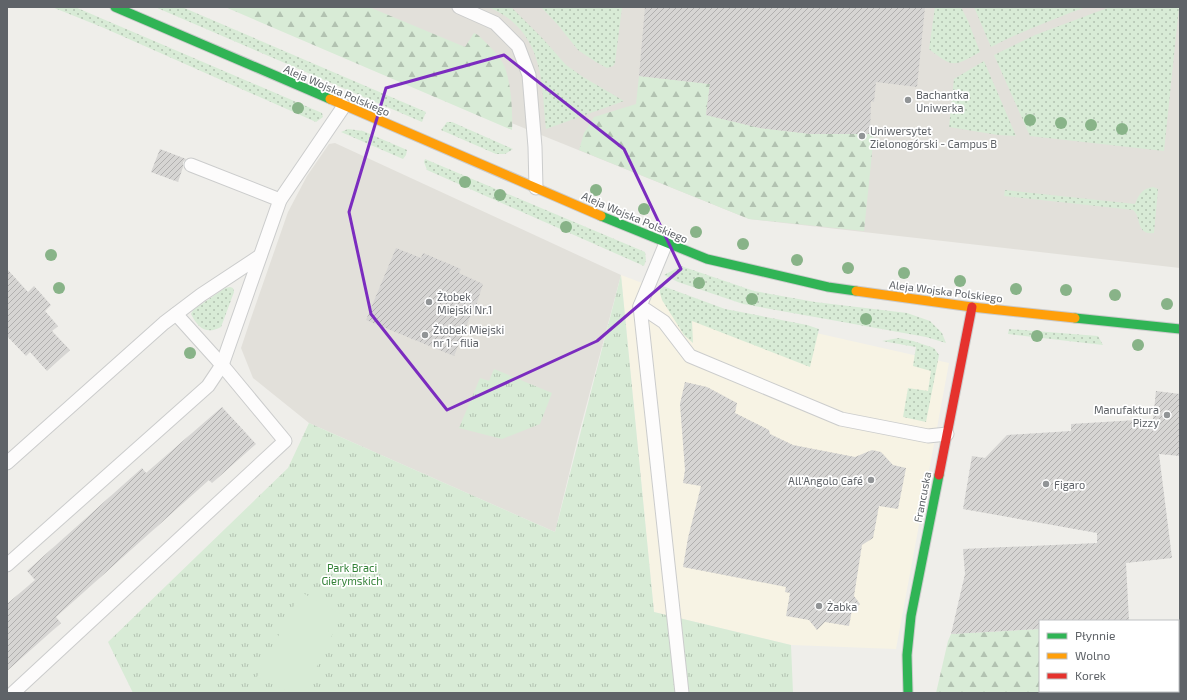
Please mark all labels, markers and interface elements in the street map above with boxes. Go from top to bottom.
street label: Aleja Wojska Polskiego [282,62,392,119]
place label: Bachantka Uniwerka [916,88,969,114]
marker: Bachantka Uniwerka [903,95,913,105]
place label: Uniwersytet Zielonogórski - Campus B [870,124,997,150]
marker: Uniwersytet Zielonogórski - Campus B [857,131,867,141]
street label: Aleja Wojska Polskiego [580,189,690,246]
street label: Aleja Wojska Polskiego [888,278,1003,305]
place label: Żłobek Miejski Nr.1 [437,290,492,317]
marker: Żłobek Miejski Nr.1 [424,297,434,307]
place label: Żłobek Miejski nr 1 - filia [433,323,504,349]
marker: Żłobek Miejski nr 1 - filia [420,330,430,340]
place label: Manufaktura Pizzy [1094,403,1159,429]
marker: Manufaktura Pizzy [1162,410,1172,420]
street label: Francuska [911,470,933,524]
place label: All'Angolo Café [788,474,863,487]
marker: All'Angolo Café [866,475,876,485]
place label: Figaro [1054,478,1085,491]
marker: Figaro [1041,479,1051,489]
park label: Park Braci Gierymskich [321,561,383,587]
place label: Żabka [827,600,857,613]
marker: Żabka [814,601,824,611]
legend [1039,620,1179,692]
text: Płynnie [1075,628,1115,642]
text: Wolno [1075,648,1111,662]
text: Korek [1075,668,1106,682]

